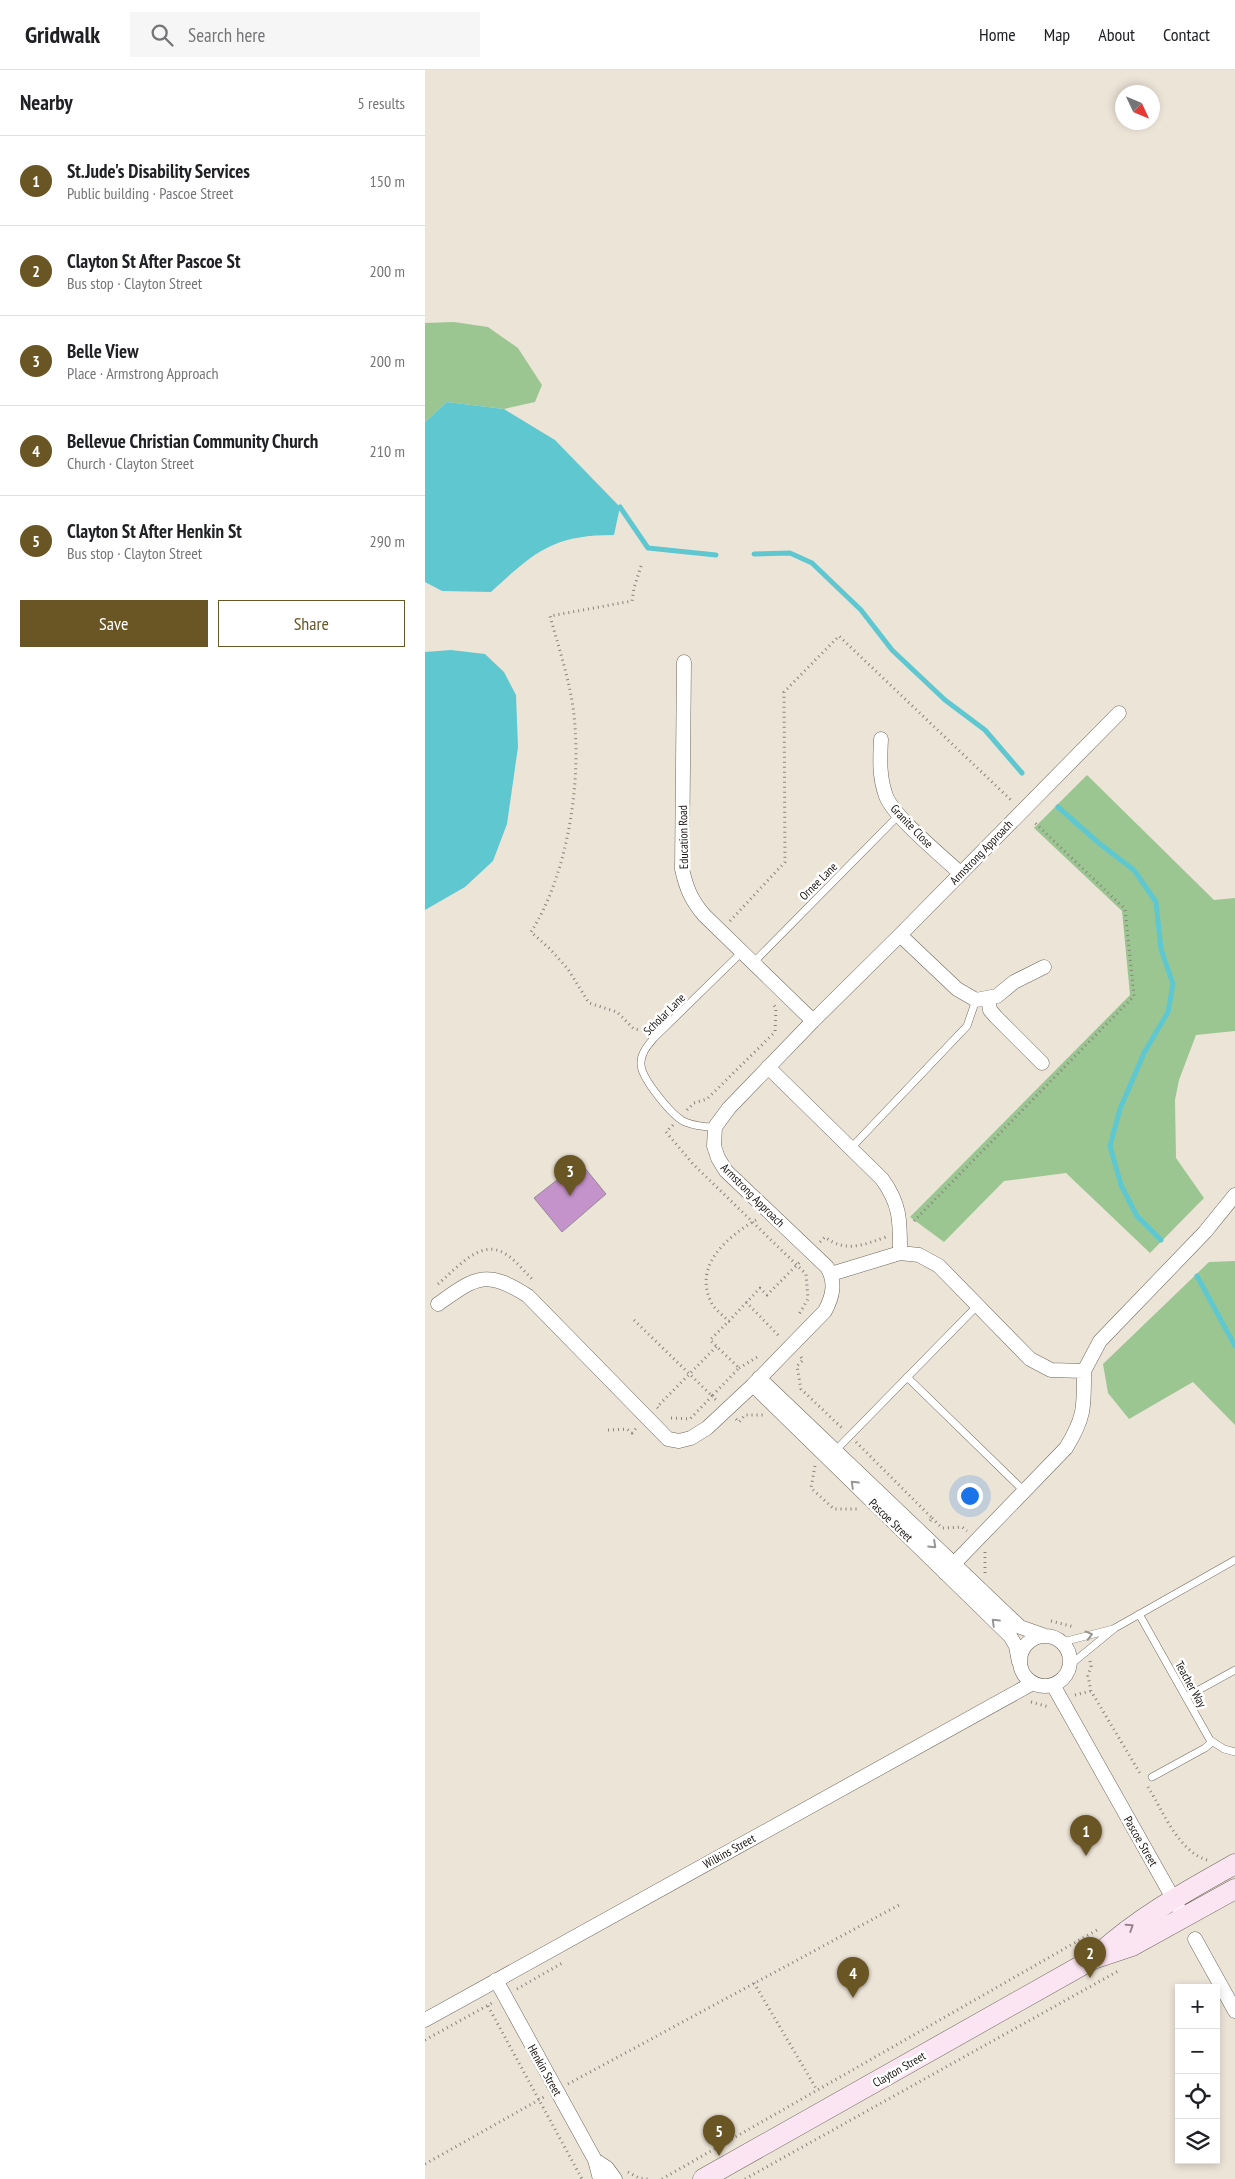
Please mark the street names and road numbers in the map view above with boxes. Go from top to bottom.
street label: Granite Close [887,801,937,851]
street label: Education Road [675,805,691,869]
street label: Armstrong Approach [946,816,1016,888]
street label: Ornee Lane [796,859,840,903]
street label: Scholar Lane [640,990,688,1038]
street label: Armstrong Approach [718,1160,788,1230]
street label: Pascoe Street [866,1495,917,1545]
street label: Teacher Way [1172,1658,1210,1710]
street label: Pascoe Street [1121,1813,1162,1869]
street label: Wilkins Street [700,1830,758,1871]
street label: Henkin Street [525,2042,566,2099]
street label: Clayton Street [870,2047,929,2090]

